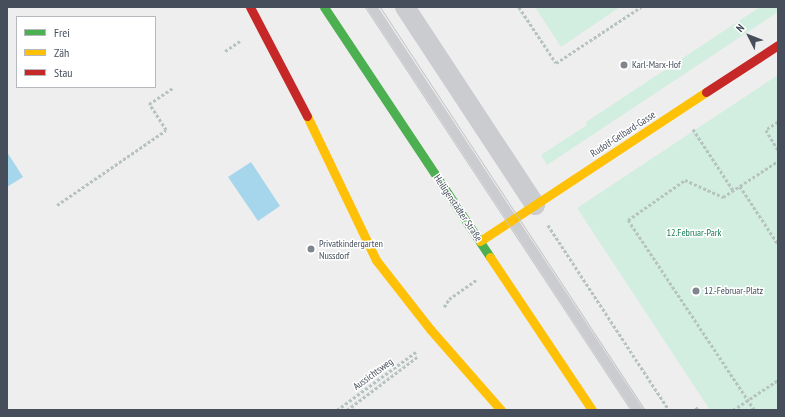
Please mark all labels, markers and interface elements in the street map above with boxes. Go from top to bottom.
legend [16,16,156,88]
north arrow [729,16,769,56]
text: N [733,21,747,35]
text: Frei [54,25,70,40]
text: Zäh [54,45,69,60]
place label: Karl-Marx-Hof [632,59,681,71]
marker: Karl-Marx-Hof [619,60,629,70]
text: Stau [54,65,72,80]
street label: Rudolf-Gelbard-Gasse [588,109,658,159]
street label: Heiligenstädter Straße [431,172,485,244]
park label: 12.Februar-Park [667,227,721,239]
place label: Privatkindergarten Nussdorf [319,237,383,260]
marker: Privatkindergarten Nussdorf [306,244,316,254]
place label: 12.-Februar-Platz [704,285,763,297]
marker: 12.-Februar-Platz [691,286,701,296]
street label: Aussichtsweg [351,356,395,392]

